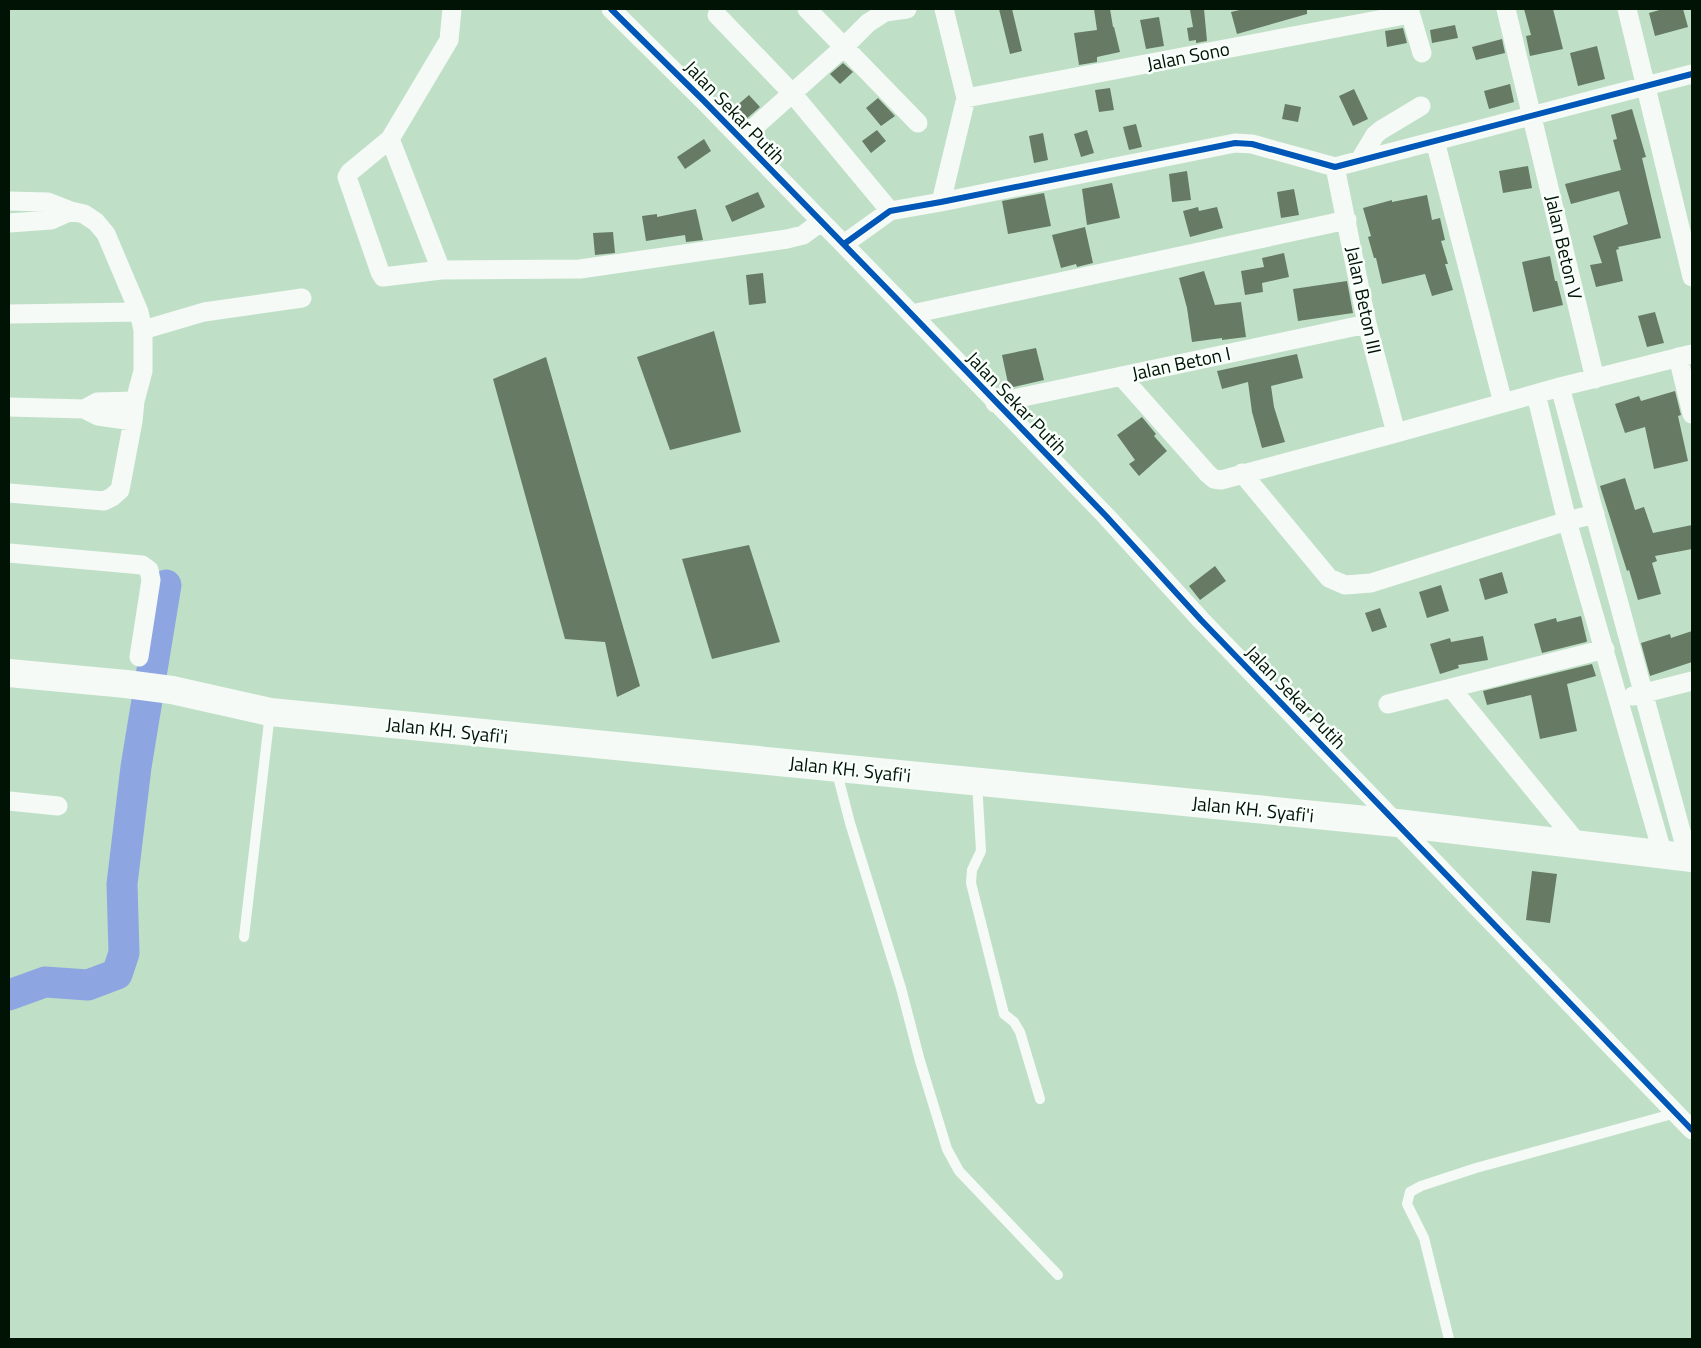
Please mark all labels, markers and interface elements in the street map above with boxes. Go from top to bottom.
street label: Jalan Sono [1144,33,1232,78]
street label: Jalan Sekar Putih [678,53,793,170]
street label: Jalan Beton V [1538,192,1591,302]
street label: Jalan Beton III [1339,243,1390,357]
street label: Jalan Beton I [1129,338,1233,387]
street label: Jalan Sekar Putih [960,344,1075,461]
street label: Jalan Sekar Putih [1239,638,1354,755]
street label: Jalan KH. Syafi'i [385,709,509,750]
street label: Jalan KH. Syafi'i [788,748,912,789]
street label: Jalan KH. Syafi'i [1191,788,1315,829]

